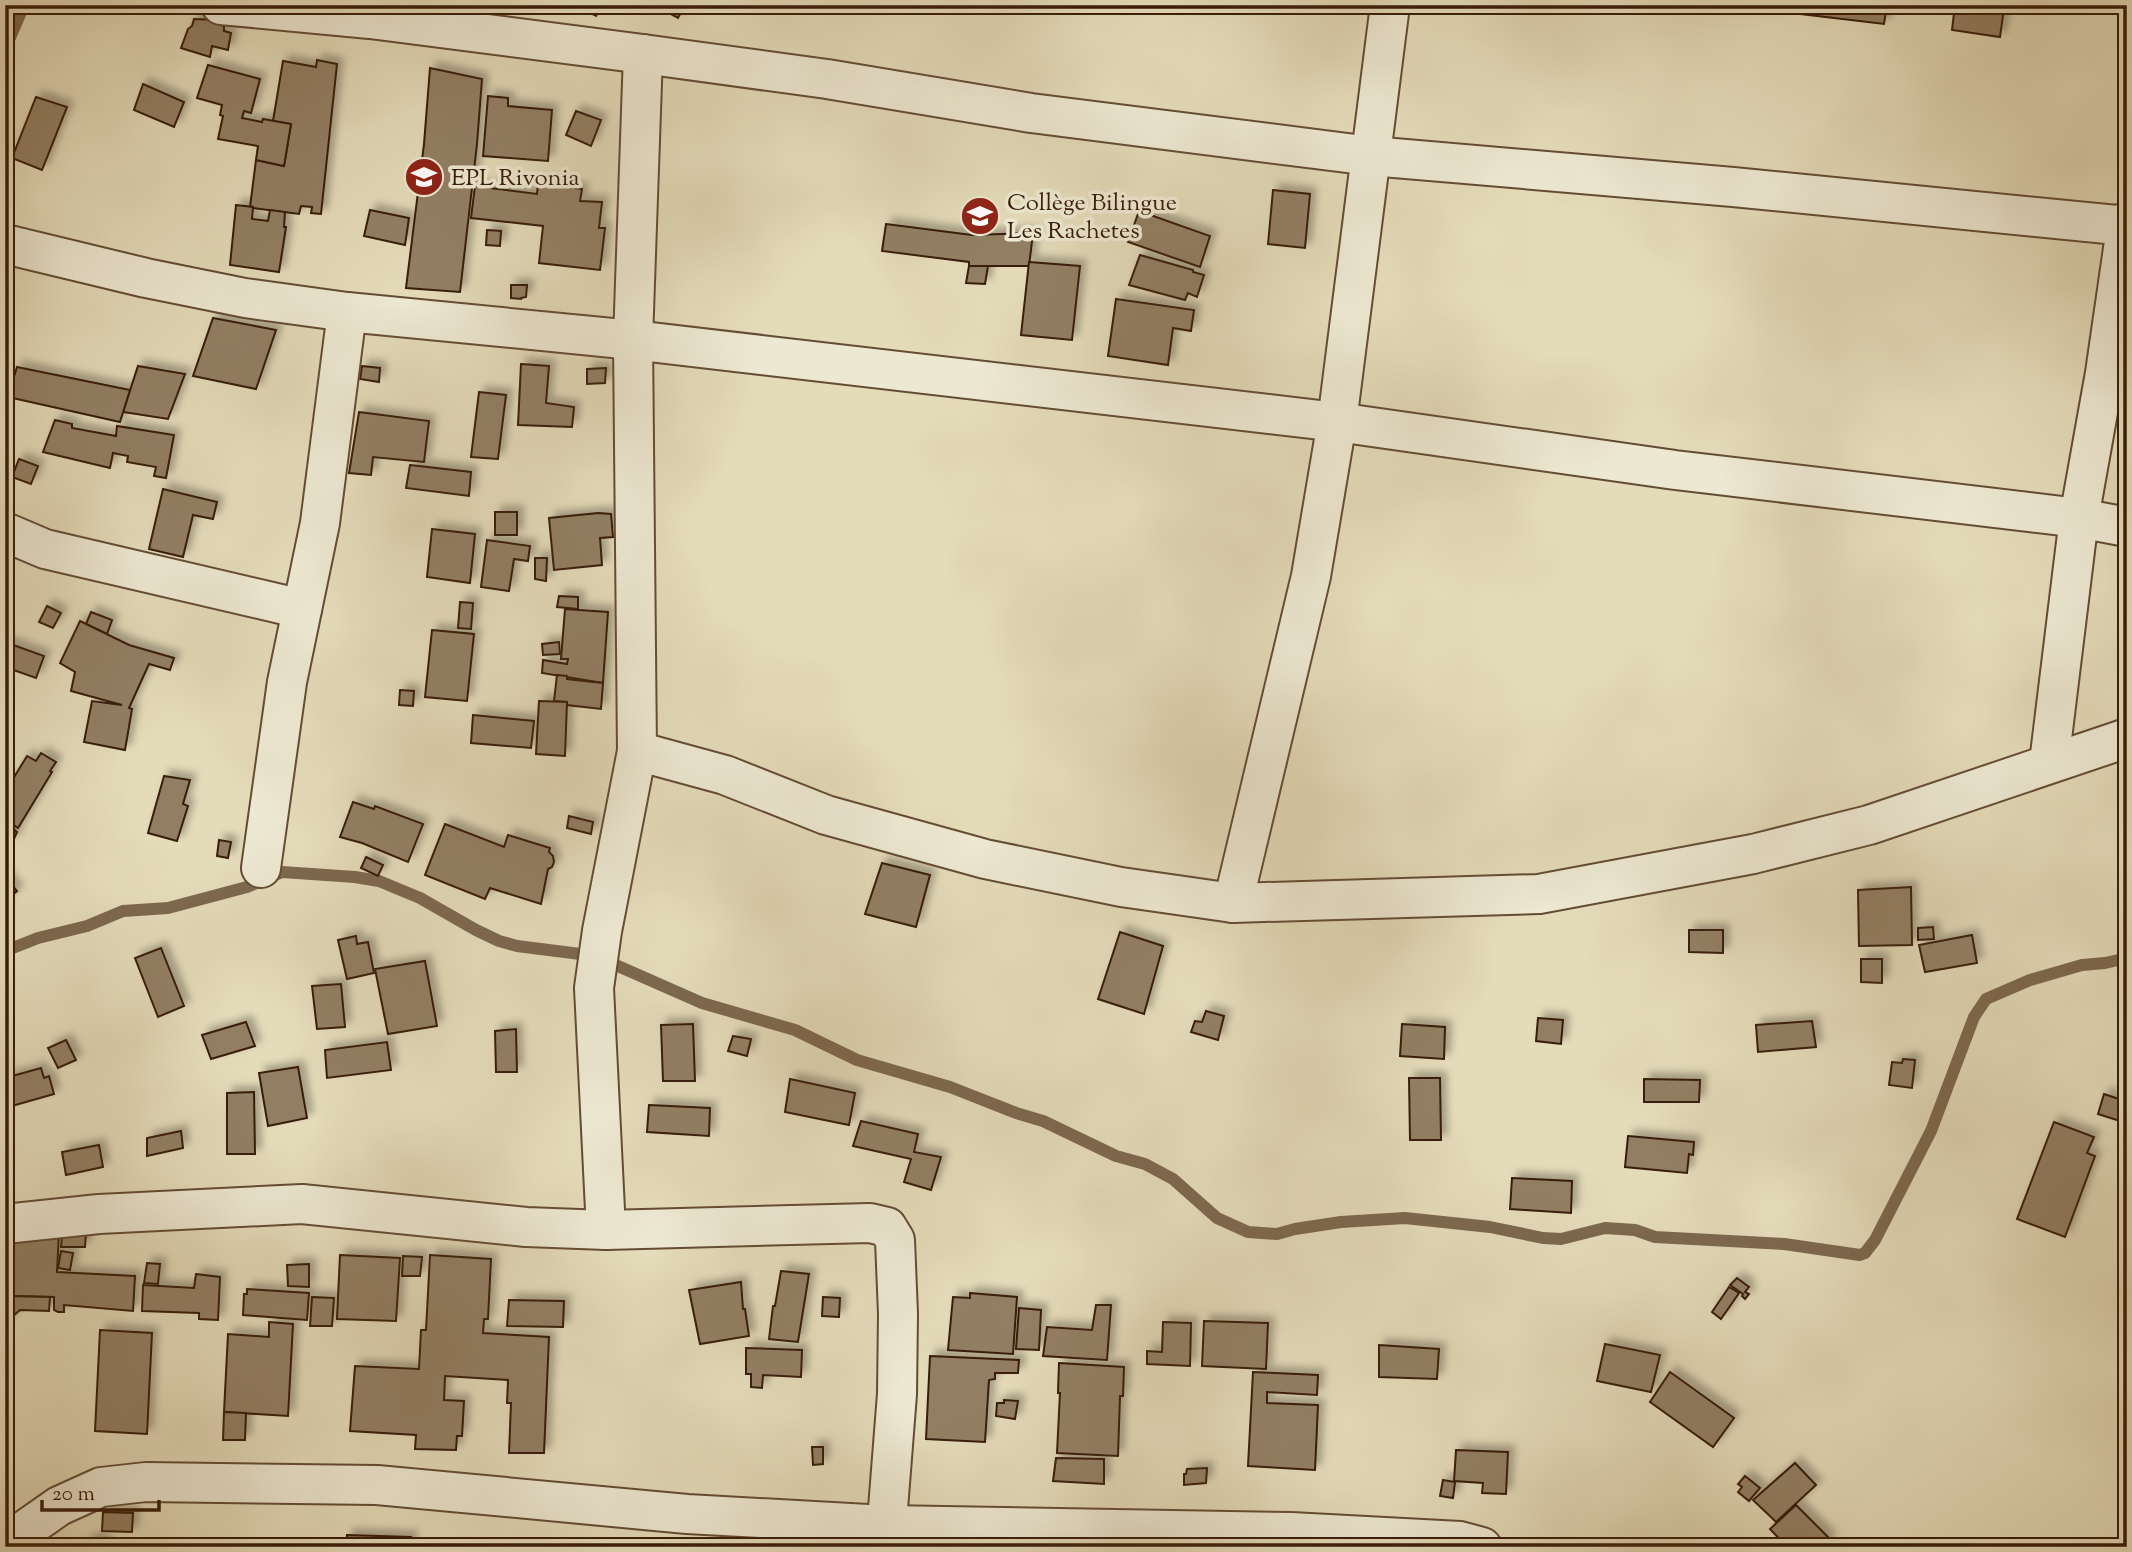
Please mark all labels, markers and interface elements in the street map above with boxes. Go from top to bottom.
school or university icon: EPL Rivonia [403,156,445,198]
place label: EPL Rivonia [451,162,580,196]
place label: Collège Bilingue Les Rachetes [1007,187,1177,249]
school or university icon: Collège Bilingue Les Rachetes [959,195,1001,237]
scale bar [42,1468,159,1512]
text: 20 m [52,1480,95,1510]

